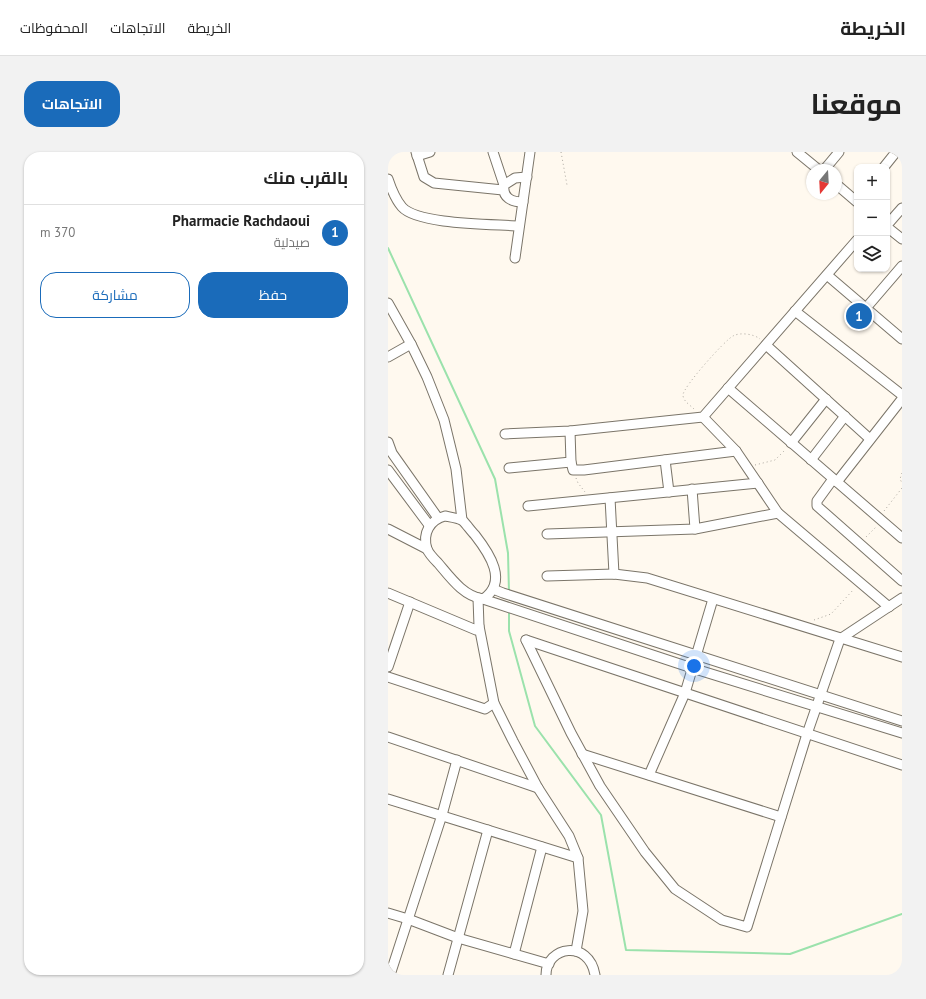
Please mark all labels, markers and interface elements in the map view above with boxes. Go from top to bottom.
text: الخريطة [840,16,906,40]
text: المحفوظات [20,19,88,37]
text: الاتجاهات [110,19,166,37]
text: الخريطة [188,19,231,37]
button: الاتجاهات [24,81,120,127]
text: موقعنا [811,85,902,122]
north arrow [806,164,842,200]
map controls [854,164,890,272]
button: + [854,164,890,200]
text: بالقرب منك [264,167,348,189]
button: − [854,200,890,236]
text: Pharmacie Rachdaoui [172,211,310,230]
text: 370 m [40,224,75,241]
text: 1 [331,224,339,241]
text: صيدلية [274,234,310,251]
button: layers [854,236,890,272]
button: مشاركة [40,272,190,318]
button: حفظ [198,272,348,318]
pin: 1 [846,301,872,331]
your location [684,656,704,676]

